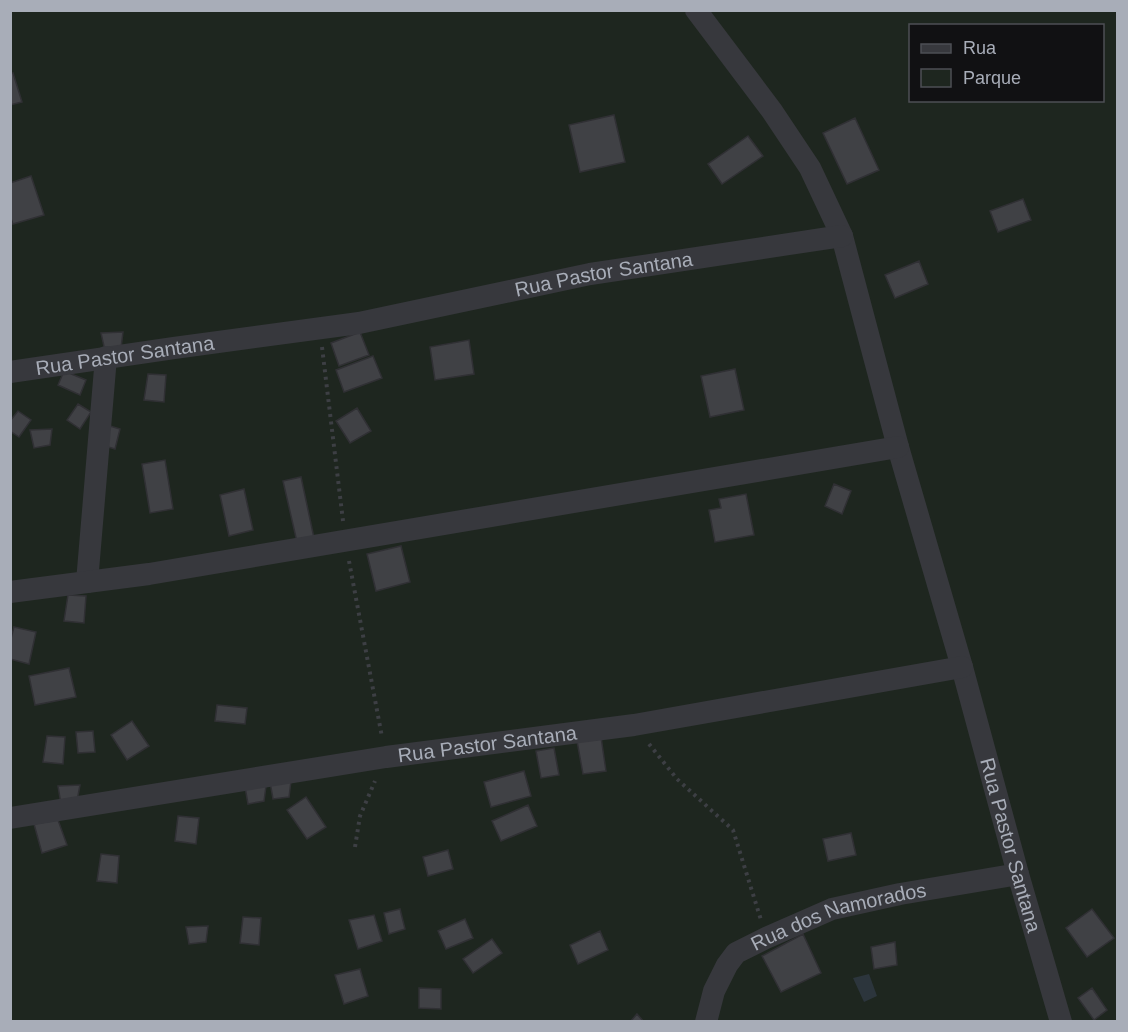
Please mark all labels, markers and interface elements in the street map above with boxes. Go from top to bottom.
legend [909,24,1104,102]
text: Rua [963,38,997,58]
text: Parque [963,68,1021,88]
street label: Rua Pastor Santana [513,248,695,301]
street label: Rua Pastor Santana [34,332,216,379]
street label: Rua Pastor Santana [396,721,579,766]
street label: Rua Pastor Santana [976,755,1046,936]
street label: Rua dos Namorados [747,879,928,955]

